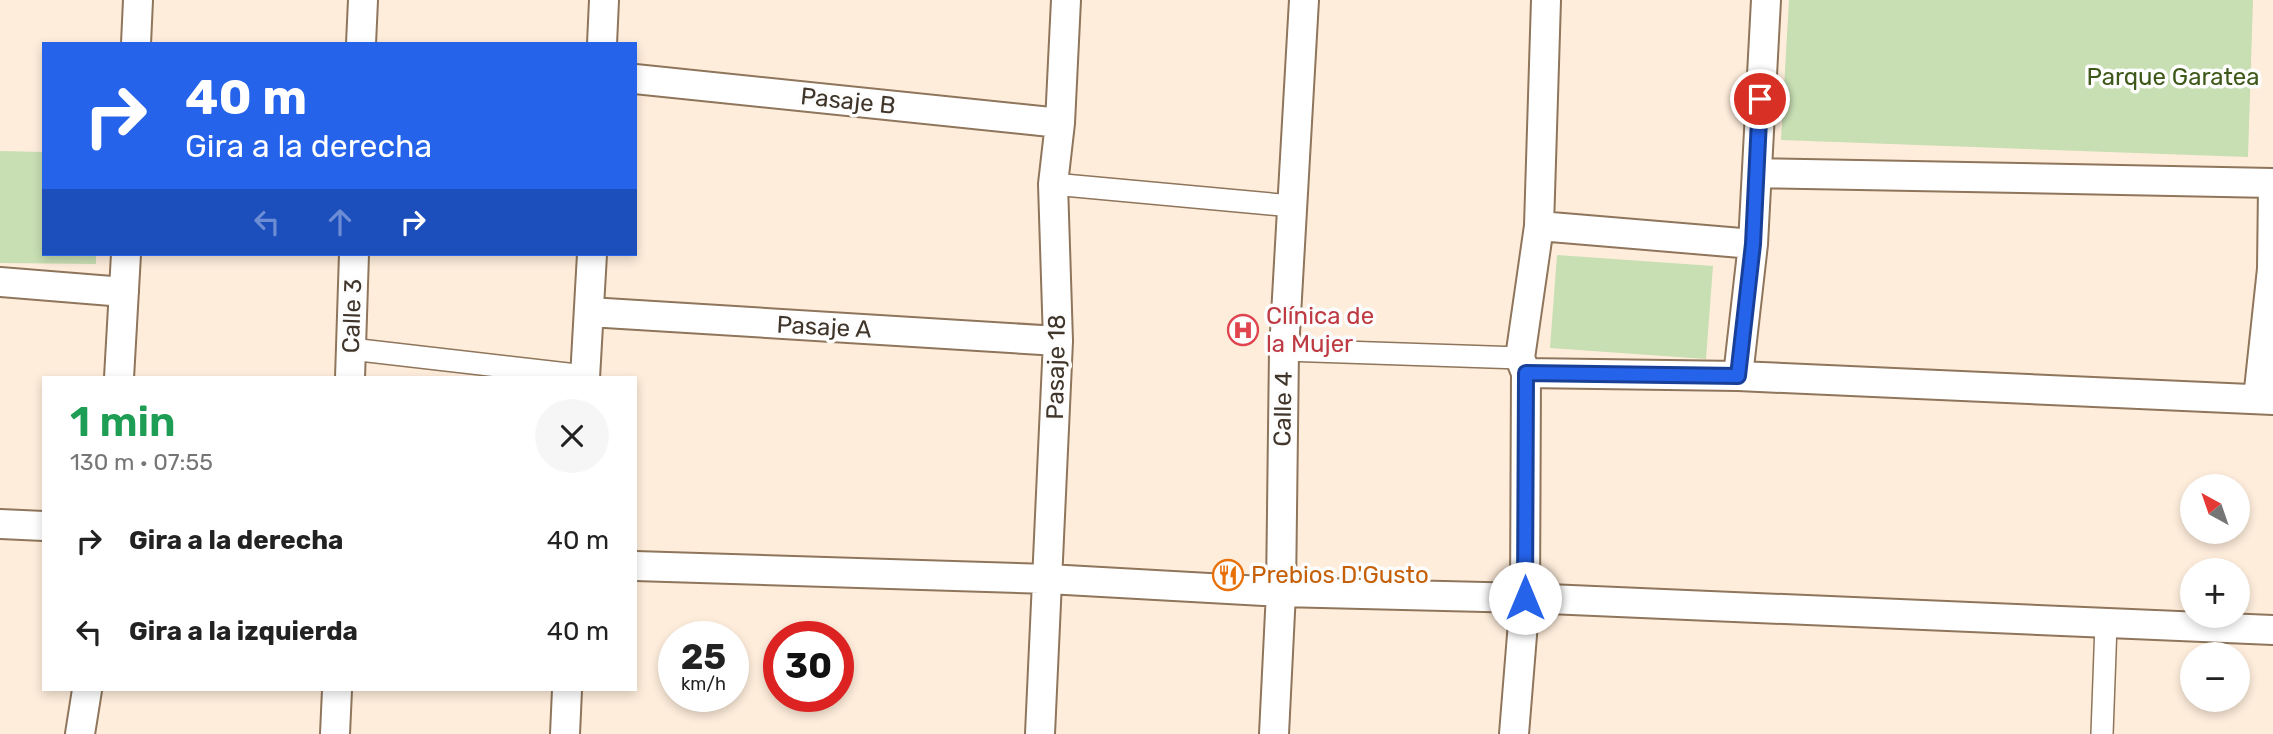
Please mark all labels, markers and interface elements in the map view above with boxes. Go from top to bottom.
park label: Parque Garatea [2086,63,2260,91]
text: 40 m [185,68,307,126]
pin [1730,69,1790,129]
icon: right [70,70,161,161]
icon: arrive [1741,80,1779,118]
street label: Pasaje B [799,82,897,120]
text: Gira a la derecha [185,127,432,165]
icon: left [248,203,286,241]
icon: ahead [321,203,359,241]
icon: right [394,203,432,241]
street label: Calle 3 [337,278,367,354]
place label: Clínica de la Mujer [1266,302,1374,358]
street label: Pasaje A [776,311,872,343]
hospital icon: Clínica de la Mujer [1226,313,1260,347]
street label: Pasaje 18 [1041,314,1071,420]
street label: Calle 4 [1268,371,1298,447]
text: 1 min [70,397,176,447]
button: close [535,399,609,473]
text: 130 m · 07:55 [70,448,213,476]
north arrow [2180,474,2250,544]
map controls [2180,474,2250,712]
icon: right [70,522,108,560]
text: Gira a la derecha [129,525,343,556]
text: 40 m [547,525,609,556]
restaurant icon: Prebios D'Gusto [1211,558,1245,592]
button: + [2180,558,2250,628]
place label: Prebios D'Gusto [1251,561,1429,589]
position arrow [1488,561,1562,635]
icon: left [70,613,108,651]
text: Gira a la izquierda [129,616,358,647]
text: 40 m [547,616,609,647]
speed limit sign: 30 [763,621,854,712]
text: 25 [681,636,726,678]
button: − [2180,642,2250,712]
text: km/h [681,673,726,695]

